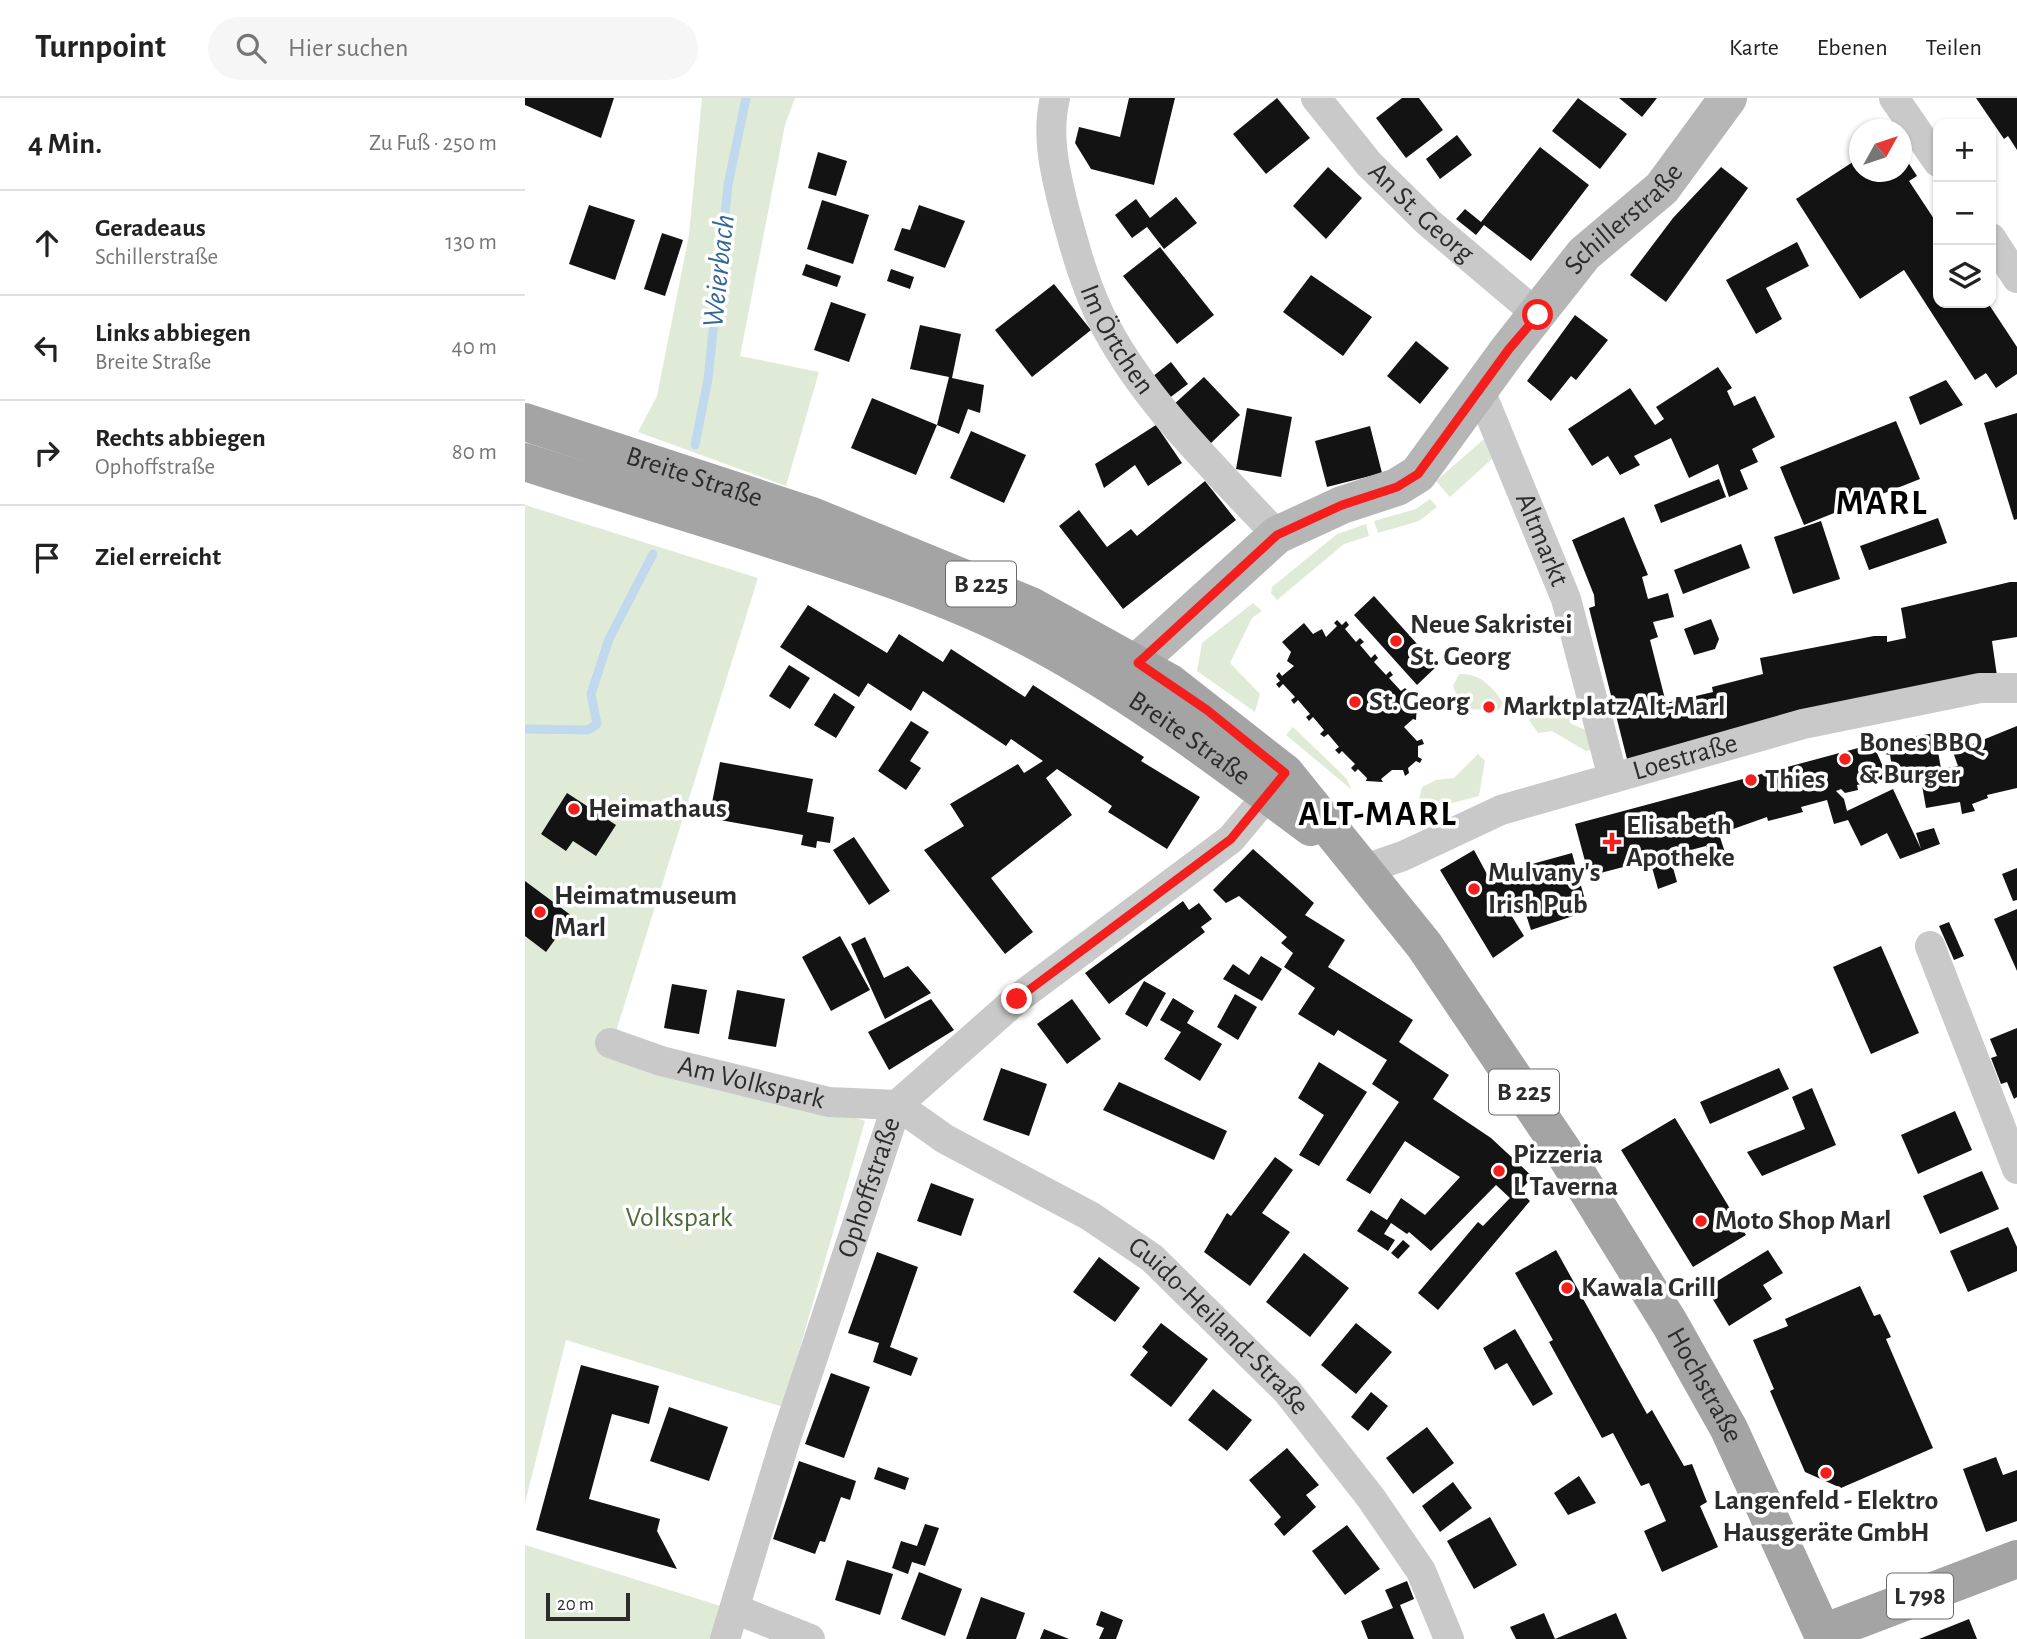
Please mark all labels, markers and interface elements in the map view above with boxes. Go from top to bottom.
search box [208,17,698,80]
icon: search [232,29,270,67]
text: Turnpoint [35,31,166,64]
text: Hier suchen [288,35,409,61]
text: Karte [1729,36,1779,60]
text: Ebenen [1817,36,1888,60]
text: Teilen [1926,36,1982,60]
north arrow [1849,119,1912,182]
map controls [1933,119,1996,308]
button: + [1933,119,1996,182]
text: 4 Min. [28,129,102,159]
text: Zu Fuß · 250 m [369,132,497,155]
street label: An St. Georg [1363,158,1479,268]
street label: Schillerstraße [1559,159,1689,280]
button: − [1933,182,1996,245]
water label: Weierbach [698,213,740,329]
text: Geradeaus [95,215,206,241]
icon: ahead [28,224,66,262]
text: 130 m [445,231,497,254]
button: layers [1933,245,1996,308]
text: Schillerstraße [95,246,218,269]
street label: Im Örtchen [1074,281,1159,400]
route start [1522,299,1553,330]
text: Links abbiegen [95,320,251,346]
icon: left [28,329,66,367]
text: 40 m [452,336,497,359]
text: Breite Straße [95,351,211,374]
text: Rechts abbiegen [95,425,266,451]
icon: right [28,434,66,472]
text: 80 m [452,441,497,464]
street label: Breite Straße [622,442,766,513]
text: Ophoffstraße [95,456,215,479]
district label: MARL [1836,486,1928,521]
street label: Altmarkt [1510,489,1573,590]
icon: arrive [28,539,66,577]
text: Ziel erreicht [95,544,221,570]
road number: B 225 [946,562,1016,606]
place label: Neue Sakristei St. Georg [1410,611,1573,671]
marker: Neue Sakristei St. Georg [1388,633,1404,649]
street label: Breite Straße [1123,686,1256,791]
place label: St. Georg [1369,688,1470,716]
place label: Marktplatz Alt-Marl [1503,693,1726,721]
marker: St. Georg [1347,694,1363,710]
marker: Marktplatz Alt-Marl [1481,699,1497,715]
street label: Loestraße [1630,729,1741,786]
place label: Bones BBQ & Burger [1859,729,1985,789]
marker: Bones BBQ & Burger [1837,751,1853,767]
place label: Thies [1765,766,1825,794]
marker: Thies [1743,772,1759,788]
place label: Heimathaus [588,795,727,823]
district label: ALT-MARL [1298,797,1458,832]
marker: Heimathaus [566,801,582,817]
place label: Elisabeth Apotheke [1626,812,1735,872]
marker: Elisabeth Apotheke [1604,834,1620,850]
place label: Mulvany's Irish Pub [1488,859,1601,919]
marker: Mulvany's Irish Pub [1466,881,1482,897]
place label: Heimatmuseum Marl [554,882,737,942]
marker: Heimatmuseum Marl [532,904,548,920]
route end [1001,983,1032,1014]
street label: Am Volkspark [675,1052,828,1114]
road number: B 225 [1489,1070,1559,1114]
street label: Ophoffstraße [833,1114,906,1261]
place label: Pizzeria L Taverna [1513,1141,1618,1201]
marker: Pizzeria L Taverna [1491,1163,1507,1179]
park label: Volkspark [625,1204,733,1232]
place label: Moto Shop Marl [1715,1207,1892,1235]
marker: Moto Shop Marl [1693,1213,1709,1229]
street label: Guido-Heiland-Straße [1123,1232,1314,1420]
place label: Kawala Grill [1581,1274,1716,1302]
marker: Kawala Grill [1559,1280,1575,1296]
street label: Hochstraße [1661,1323,1747,1447]
marker: Langenfeld - Elektro Hausgeräte GmbH [1818,1465,1834,1481]
place label: Langenfeld - Elektro Hausgeräte GmbH [1714,1487,1938,1547]
road number: L 798 [1887,1574,1953,1618]
scale bar [546,1590,630,1622]
text: 20 m [557,1595,594,1614]

